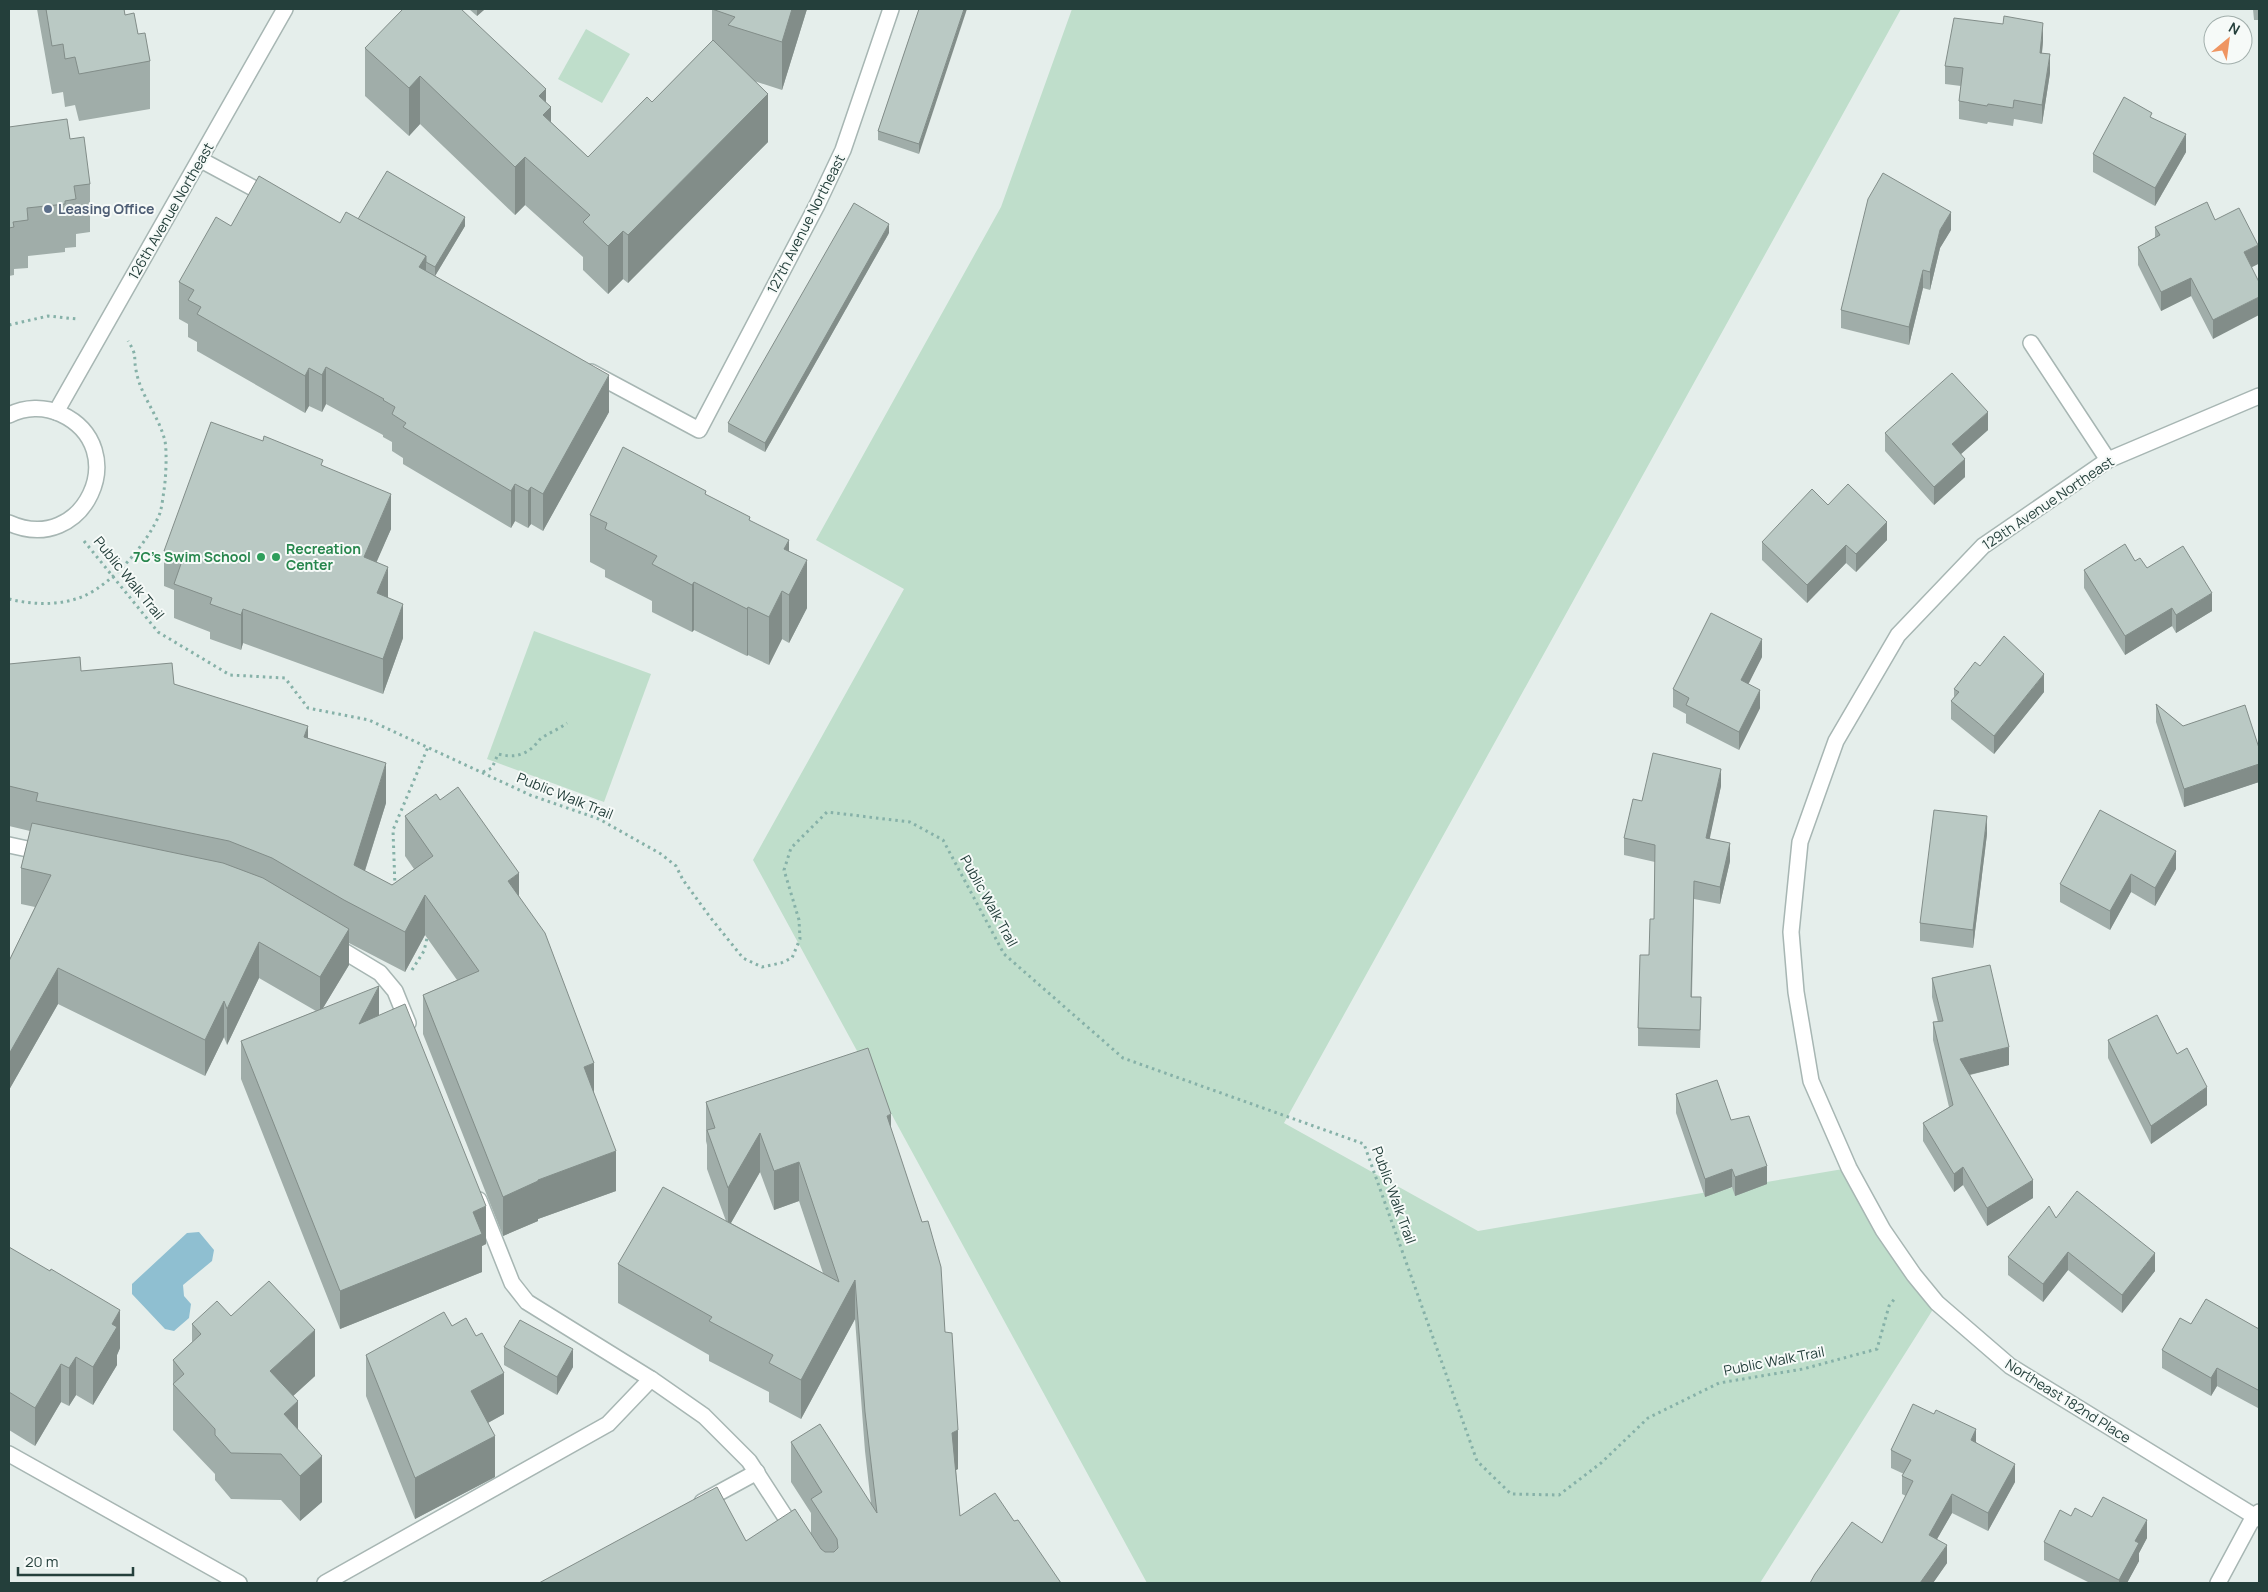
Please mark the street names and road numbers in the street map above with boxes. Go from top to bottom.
street label: 126th Avenue Northeast [124,138,218,283]
street label: 127th Avenue Northeast [762,151,849,296]
street label: 129th Avenue Northeast [1978,451,2118,554]
street label: Public Walk Trail [90,532,169,623]
street label: Public Walk Trail [514,768,616,823]
street label: Public Walk Trail [956,851,1023,950]
street label: Public Walk Trail [1368,1144,1421,1246]
street label: Public Walk Trail [1722,1341,1826,1380]
street label: Northeast 182nd Place [2002,1354,2135,1447]

